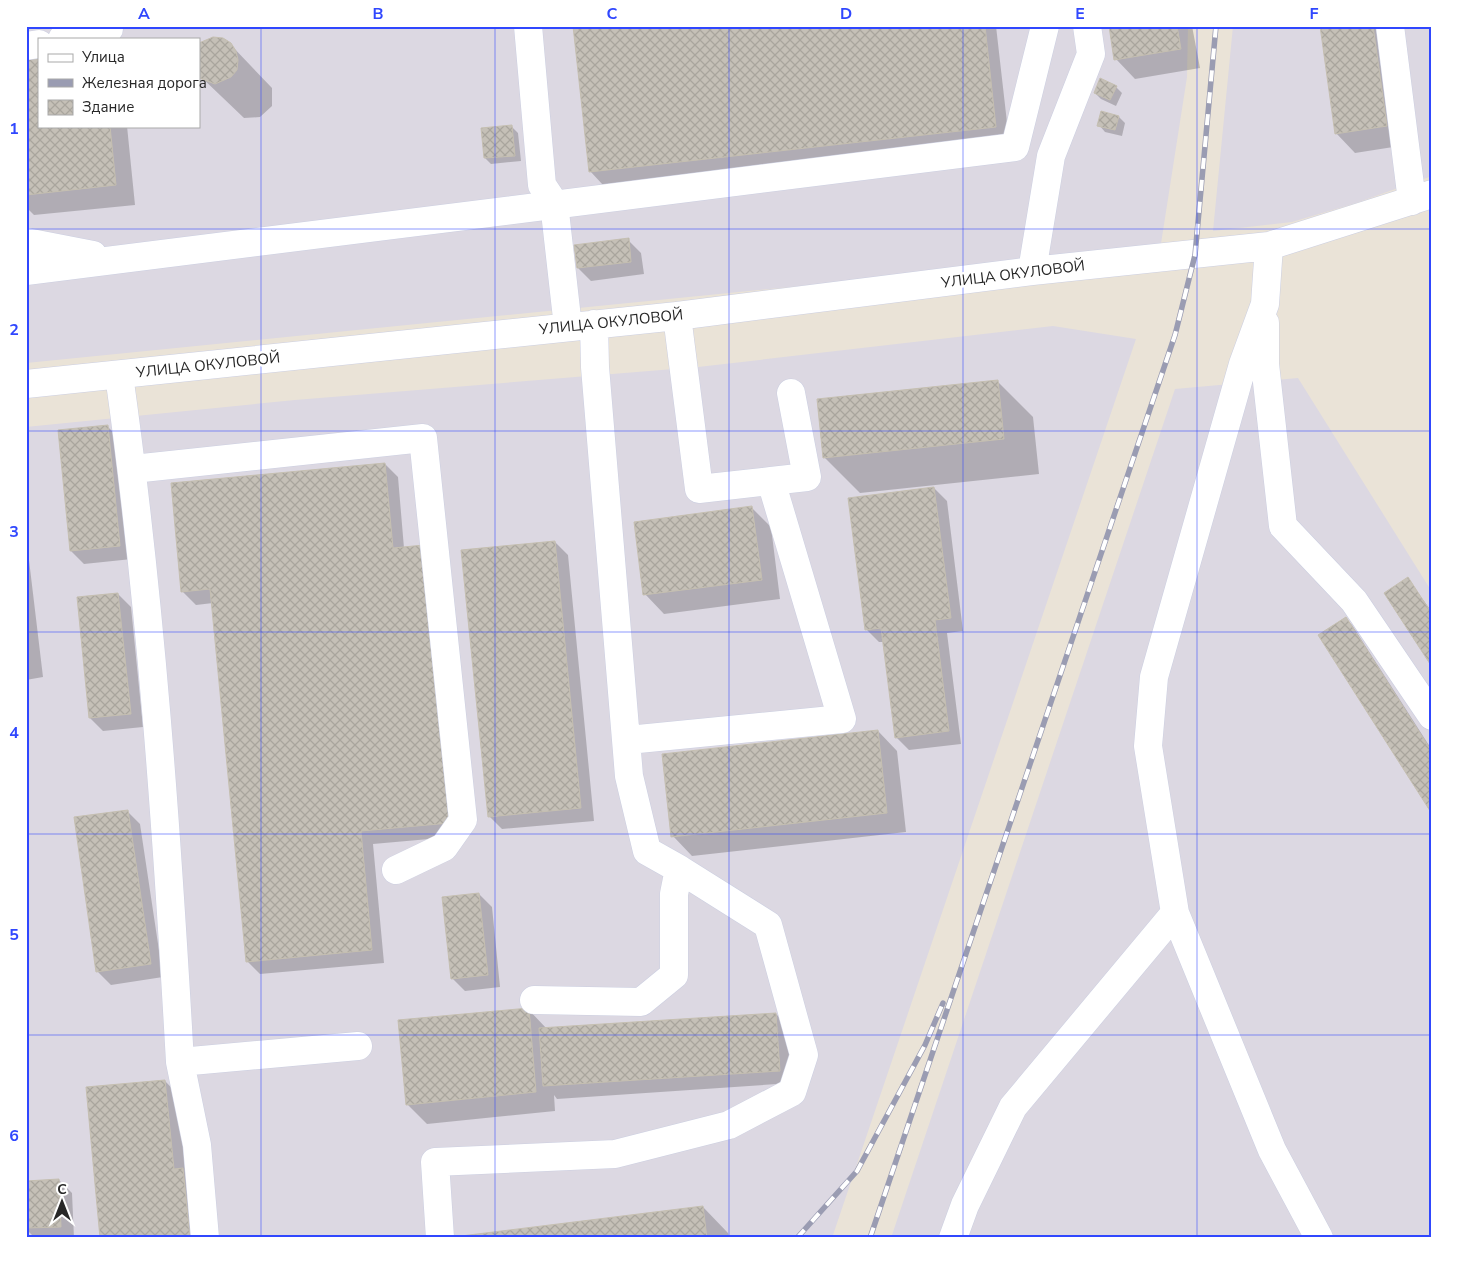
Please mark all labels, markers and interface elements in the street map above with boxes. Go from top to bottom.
text: A [138,3,150,25]
text: B [372,3,384,25]
text: C [607,3,618,25]
text: D [840,3,852,25]
text: E [1075,3,1085,25]
text: F [1310,3,1319,25]
legend [38,38,200,128]
text: Улица [81,47,125,67]
text: Железная дорога [82,73,207,93]
text: Здание [82,97,134,117]
text: 1 [9,118,19,140]
street label: УЛИЦА ОКУЛОВОЙ [939,255,1086,293]
street label: УЛИЦА ОКУЛОВОЙ [537,304,684,340]
text: 2 [9,319,19,341]
street label: УЛИЦА ОКУЛОВОЙ [134,347,281,383]
text: 3 [9,521,19,543]
text: 4 [9,722,19,744]
text: 5 [9,924,19,946]
text: 6 [9,1125,19,1147]
north arrow [38,1176,88,1226]
text: С [57,1180,67,1199]

